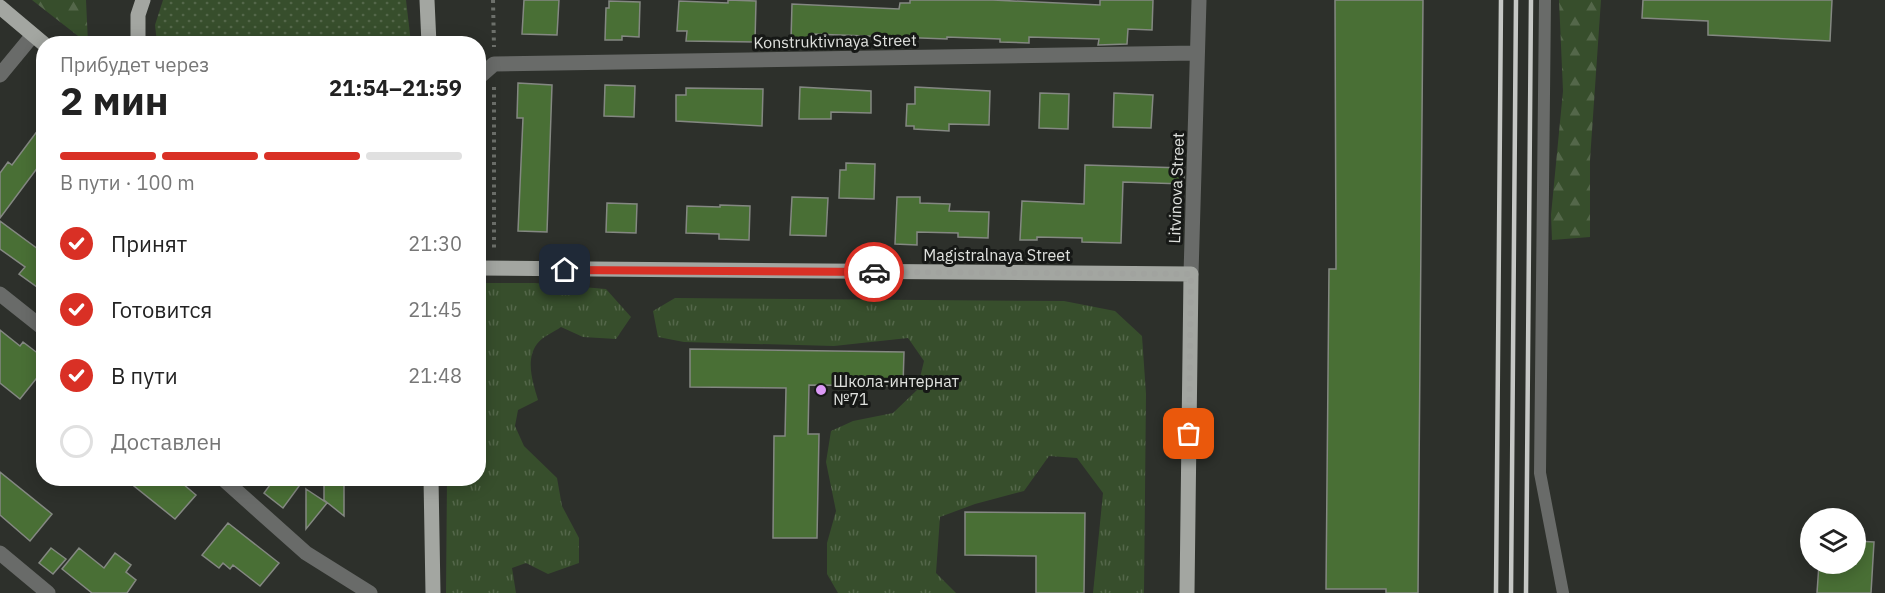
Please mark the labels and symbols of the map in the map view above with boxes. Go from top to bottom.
street label: Konstruktivnaya Street [753,30,917,52]
street label: Litvinova Street [1164,132,1188,244]
courier [844,242,904,302]
pin [539,244,590,295]
street label: Magistralnaya Street [923,245,1071,265]
place label: Школа-интернат №71 [833,371,959,409]
marker: Школа-интернат №71 [814,383,828,397]
pin [1163,408,1214,459]

